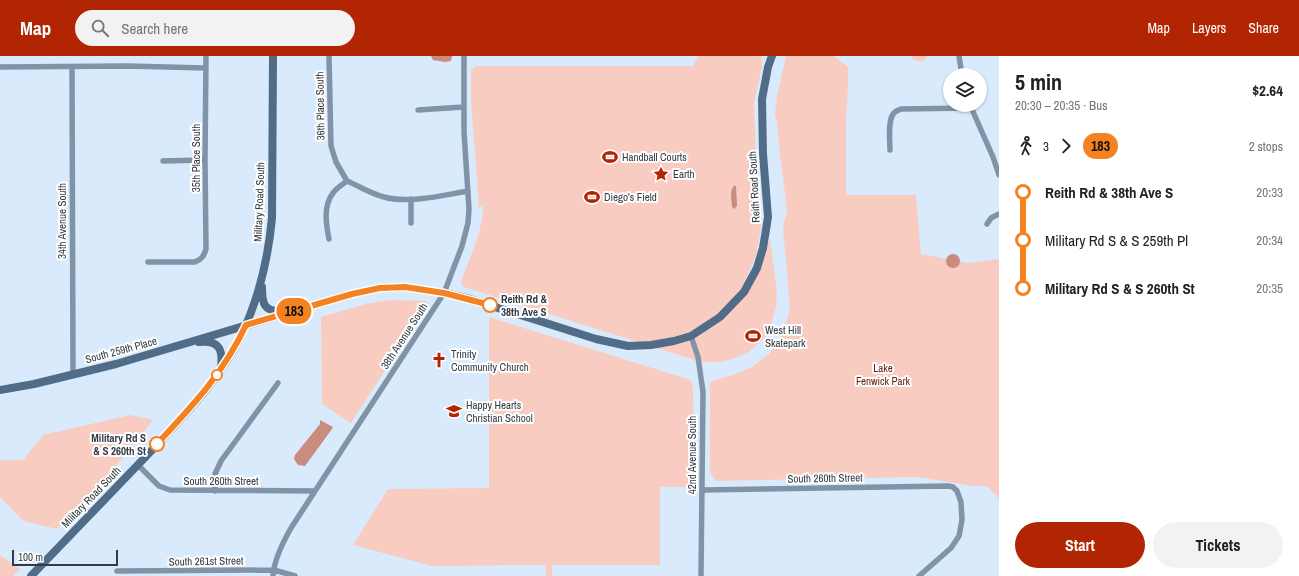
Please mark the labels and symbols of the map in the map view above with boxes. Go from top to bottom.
street label: 36th Place South [312,72,328,140]
street label: 35th Place South [189,124,203,192]
sports icon: Handball Courts [601,148,619,166]
place label: Handball Courts [622,150,687,164]
street label: Reith Road South [745,151,763,223]
street label: Military Road South [251,162,267,242]
place icon: Earth [652,165,670,183]
place label: Earth [673,167,695,181]
street label: 34th Avenue South [55,183,69,259]
sports icon: Diego's Field [583,188,601,206]
place label: Diego's Field [604,190,657,204]
place label: Reith Rd & 38th Ave S [501,292,548,319]
marker: Reith Rd & 38th Ave S [482,297,498,313]
line badge: 183 [271,298,317,324]
street label: 38th Avenue South [377,300,431,372]
place label: West Hill Skatepark [765,323,806,350]
sports icon: West Hill Skatepark [744,327,762,345]
street label: South 259th Place [84,334,158,366]
place label: Trinity Community Church [451,347,529,374]
church icon: Trinity Community Church [430,351,448,369]
park label: Lake Fenwick Park [856,361,911,388]
unlabelled marker [211,369,223,381]
place label: Happy Hearts Christian School [466,398,533,425]
school or university icon: Happy Hearts Christian School [445,402,463,420]
street label: 42nd Avenue South [685,416,699,494]
place label: Military Rd S & S 260th St [91,431,146,458]
marker: Military Rd S & S 260th St [149,436,165,452]
street label: Military Road South [58,463,124,531]
street label: South 260th Street [787,470,863,486]
street label: South 260th Street [183,474,259,488]
scale bar [12,548,118,567]
street label: South 261st Street [169,553,244,569]

